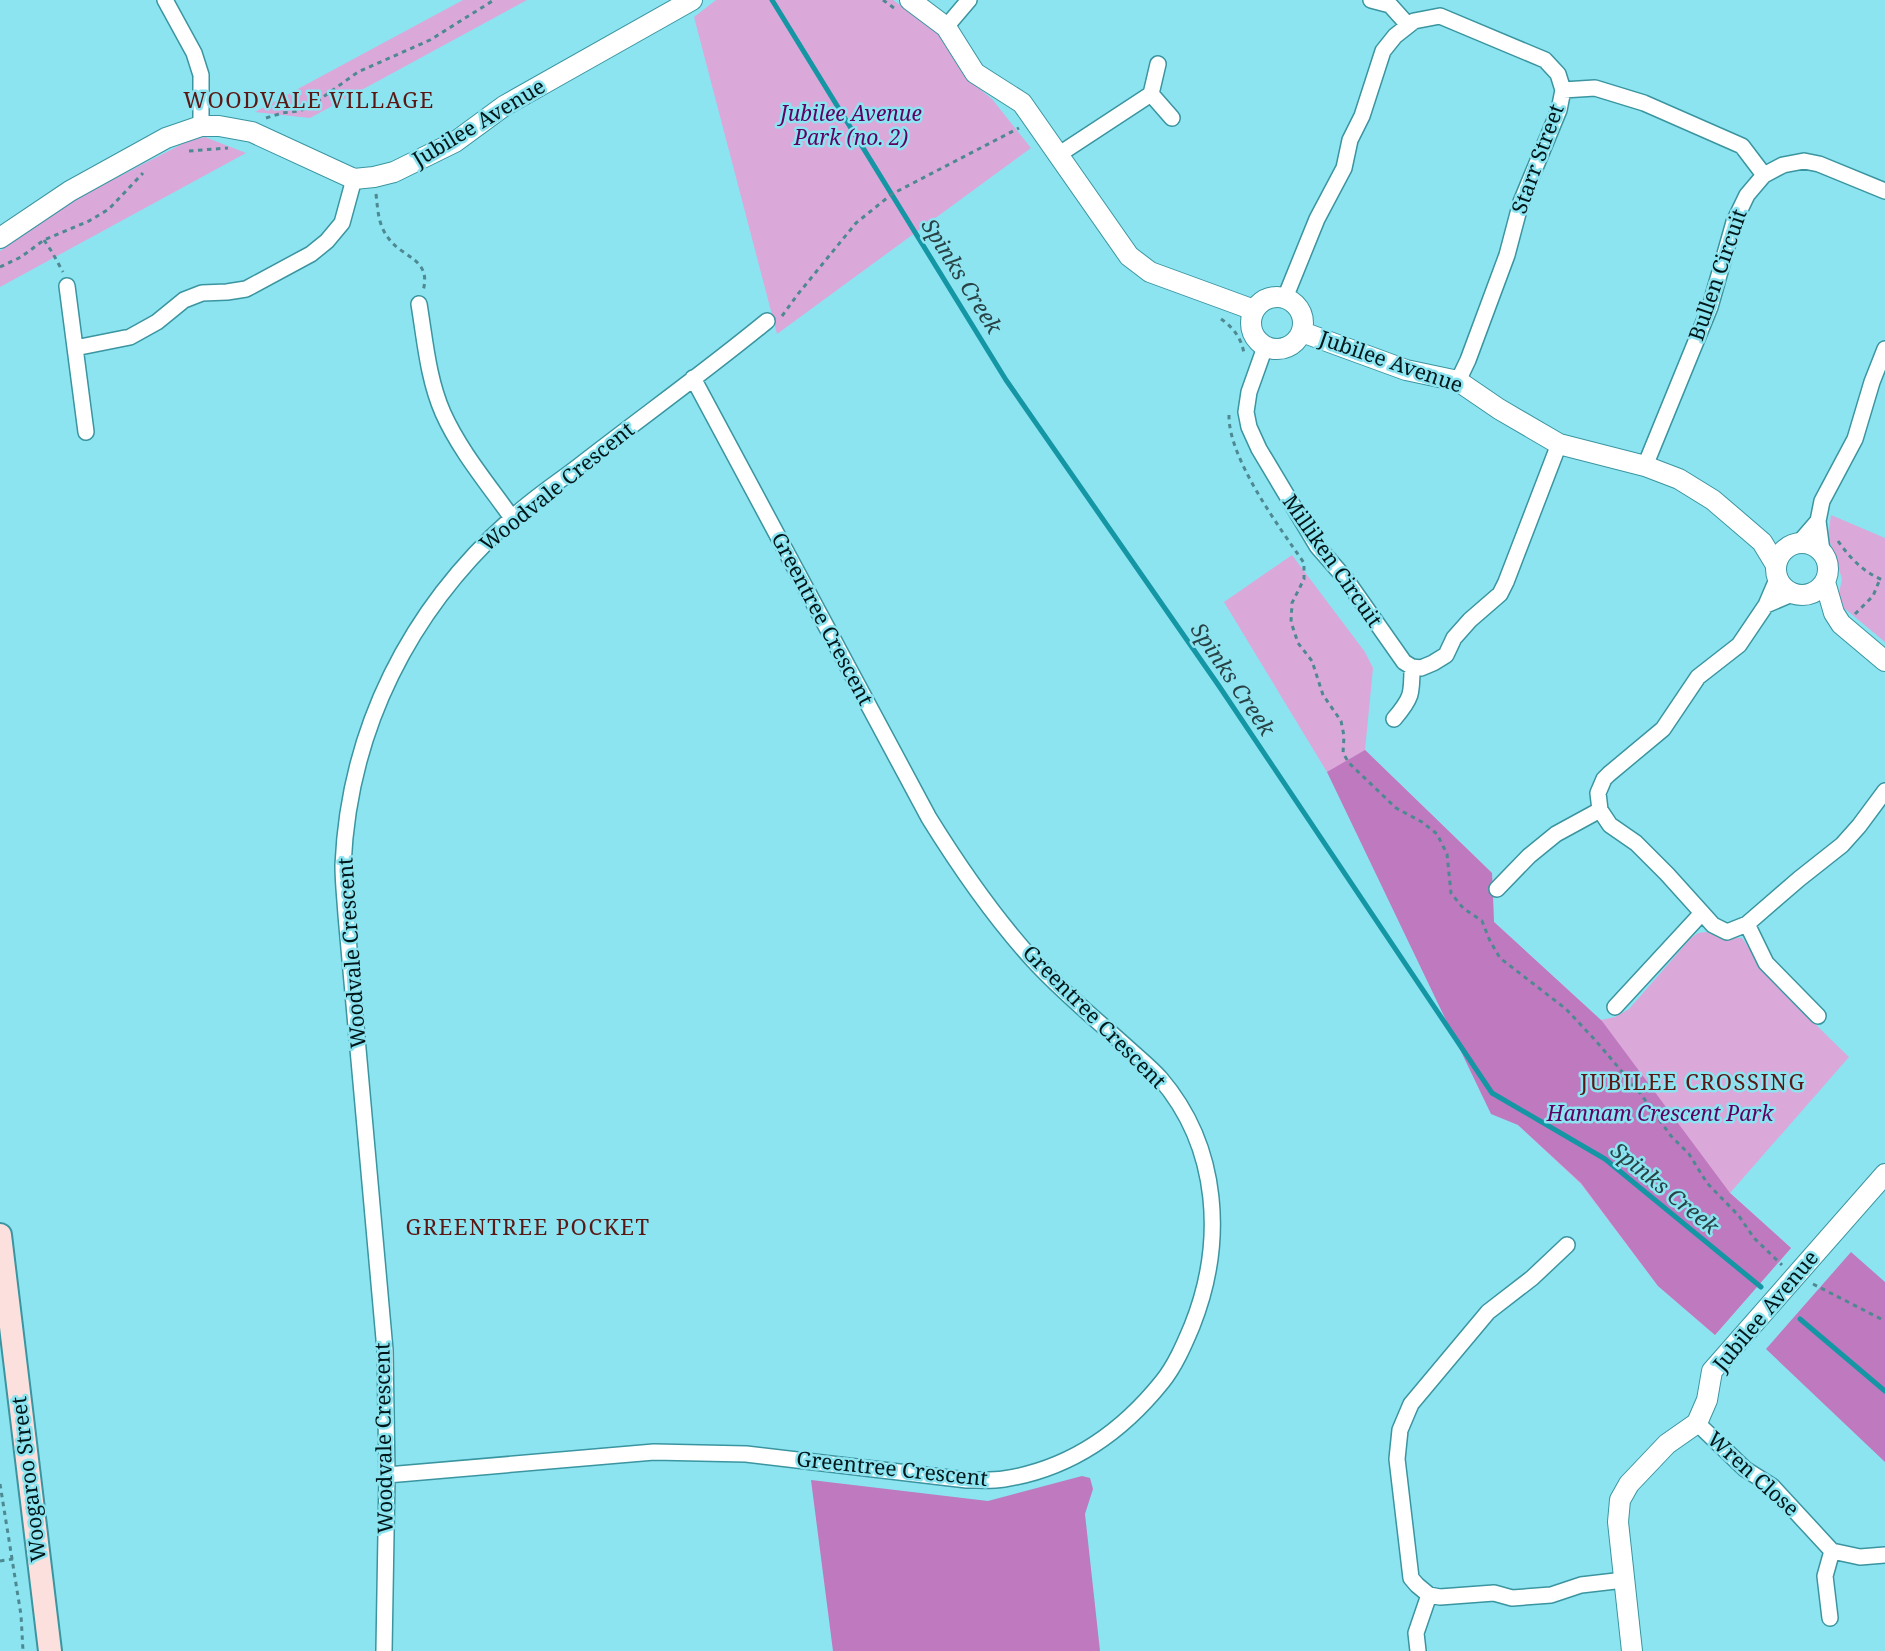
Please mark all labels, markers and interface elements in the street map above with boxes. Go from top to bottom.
street label: Jubilee Avenue [406,72,550,173]
district label: WOODVALE VILLAGE [183,84,435,114]
park label: Jubilee Avenue Park (no. 2) [776,99,922,151]
street label: Starr Street [1504,100,1570,217]
street label: Bullen Circuit [1681,205,1753,344]
water label: Spinks Creek [915,212,1011,340]
street label: Jubilee Avenue [1315,323,1467,399]
street label: Woodvale Crescent [473,415,639,557]
street label: Milliken Circuit [1277,489,1389,632]
street label: Greentree Crescent [765,527,880,710]
water label: Spinks Creek [1185,616,1284,742]
street label: Woodvale Crescent [330,857,372,1049]
street label: Greentree Crescent [1017,938,1173,1094]
district label: JUBILEE CROSSING [1579,1066,1806,1096]
park label: Hannam Crescent Park [1546,1099,1774,1127]
water label: Spinks Creek [1605,1134,1727,1241]
district label: GREENTREE POCKET [405,1211,651,1241]
street label: Jubilee Avenue [1706,1244,1824,1378]
street label: Woodvale Crescent [367,1342,399,1534]
street label: Woogaroo Street [4,1395,52,1563]
street label: Wren Close [1702,1425,1806,1522]
street label: Greentree Crescent [795,1444,989,1492]

